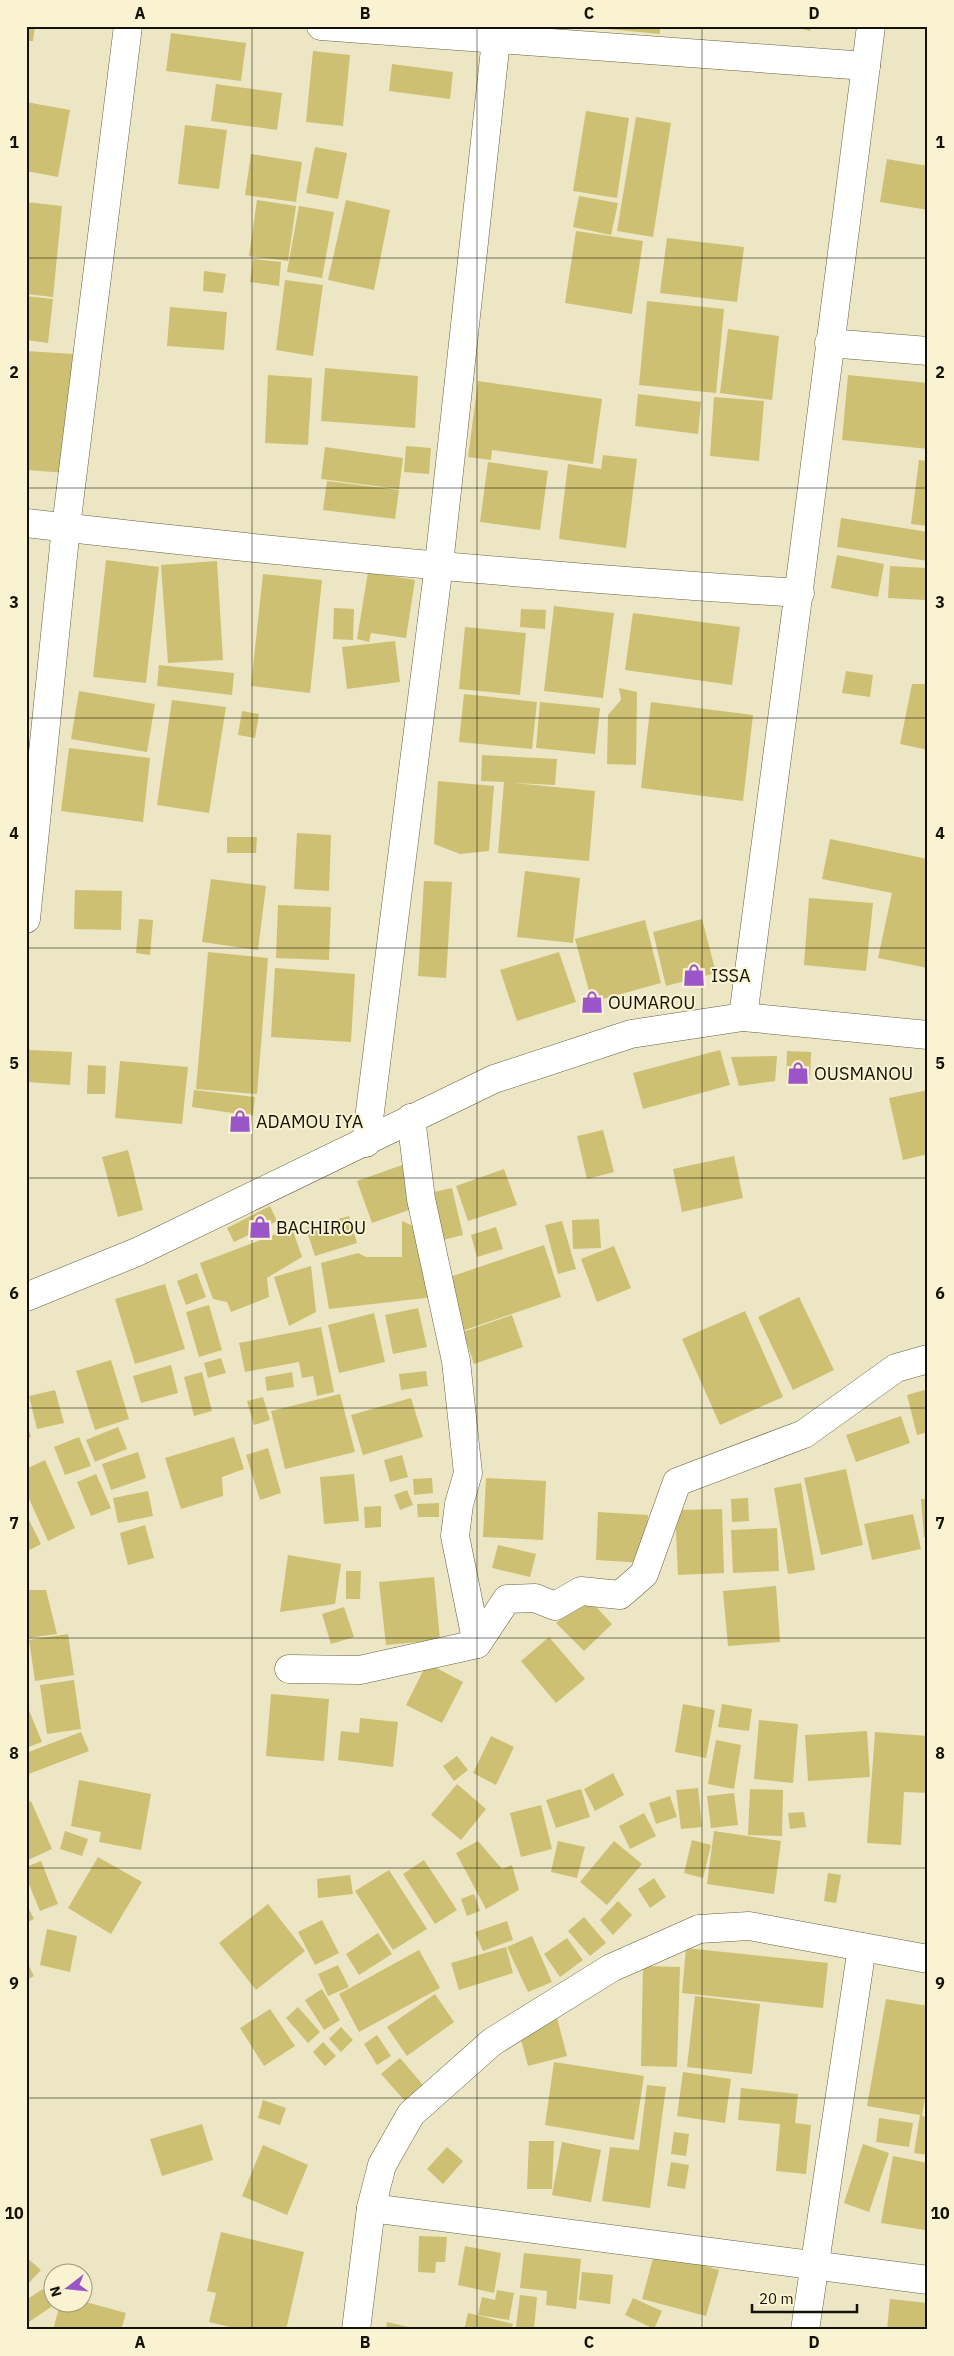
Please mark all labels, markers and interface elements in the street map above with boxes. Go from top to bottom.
text: A [135,3,146,23]
text: B [360,3,371,23]
text: C [584,3,594,23]
text: D [808,3,820,23]
text: 1 [9,132,19,152]
text: 1 [935,132,945,152]
text: 2 [9,362,19,382]
text: 2 [935,362,945,382]
text: 3 [9,592,19,612]
text: 3 [935,592,945,612]
text: 4 [9,823,19,843]
text: 4 [935,823,945,843]
shop icon: ISSA [681,962,707,988]
place label: ISSA [711,964,751,987]
shop icon: OUMAROU [579,989,605,1015]
place label: OUMAROU [608,991,695,1014]
text: 5 [9,1053,19,1073]
text: 5 [935,1053,945,1073]
shop icon: OUSMANOU [785,1060,811,1086]
place label: OUSMANOU [814,1062,913,1085]
shop icon: ADAMOU IYA [227,1108,253,1134]
place label: ADAMOU IYA [256,1110,364,1133]
shop icon: BACHIROU [247,1214,273,1240]
place label: BACHIROU [276,1216,366,1239]
text: 6 [9,1283,19,1303]
text: 6 [935,1283,945,1303]
text: 7 [9,1513,19,1533]
text: 7 [935,1513,945,1533]
text: 8 [9,1743,19,1763]
text: 8 [935,1743,945,1763]
text: 9 [9,1973,19,1993]
text: 9 [935,1973,945,1993]
text: 10 [4,2203,24,2223]
text: 10 [930,2203,950,2223]
north arrow [42,2264,92,2314]
scale bar [752,2281,856,2313]
text: N [45,2284,66,2299]
text: 20 m [759,2289,794,2308]
text: A [135,2332,146,2352]
text: B [360,2332,371,2352]
text: C [584,2332,594,2352]
text: D [808,2332,820,2352]

